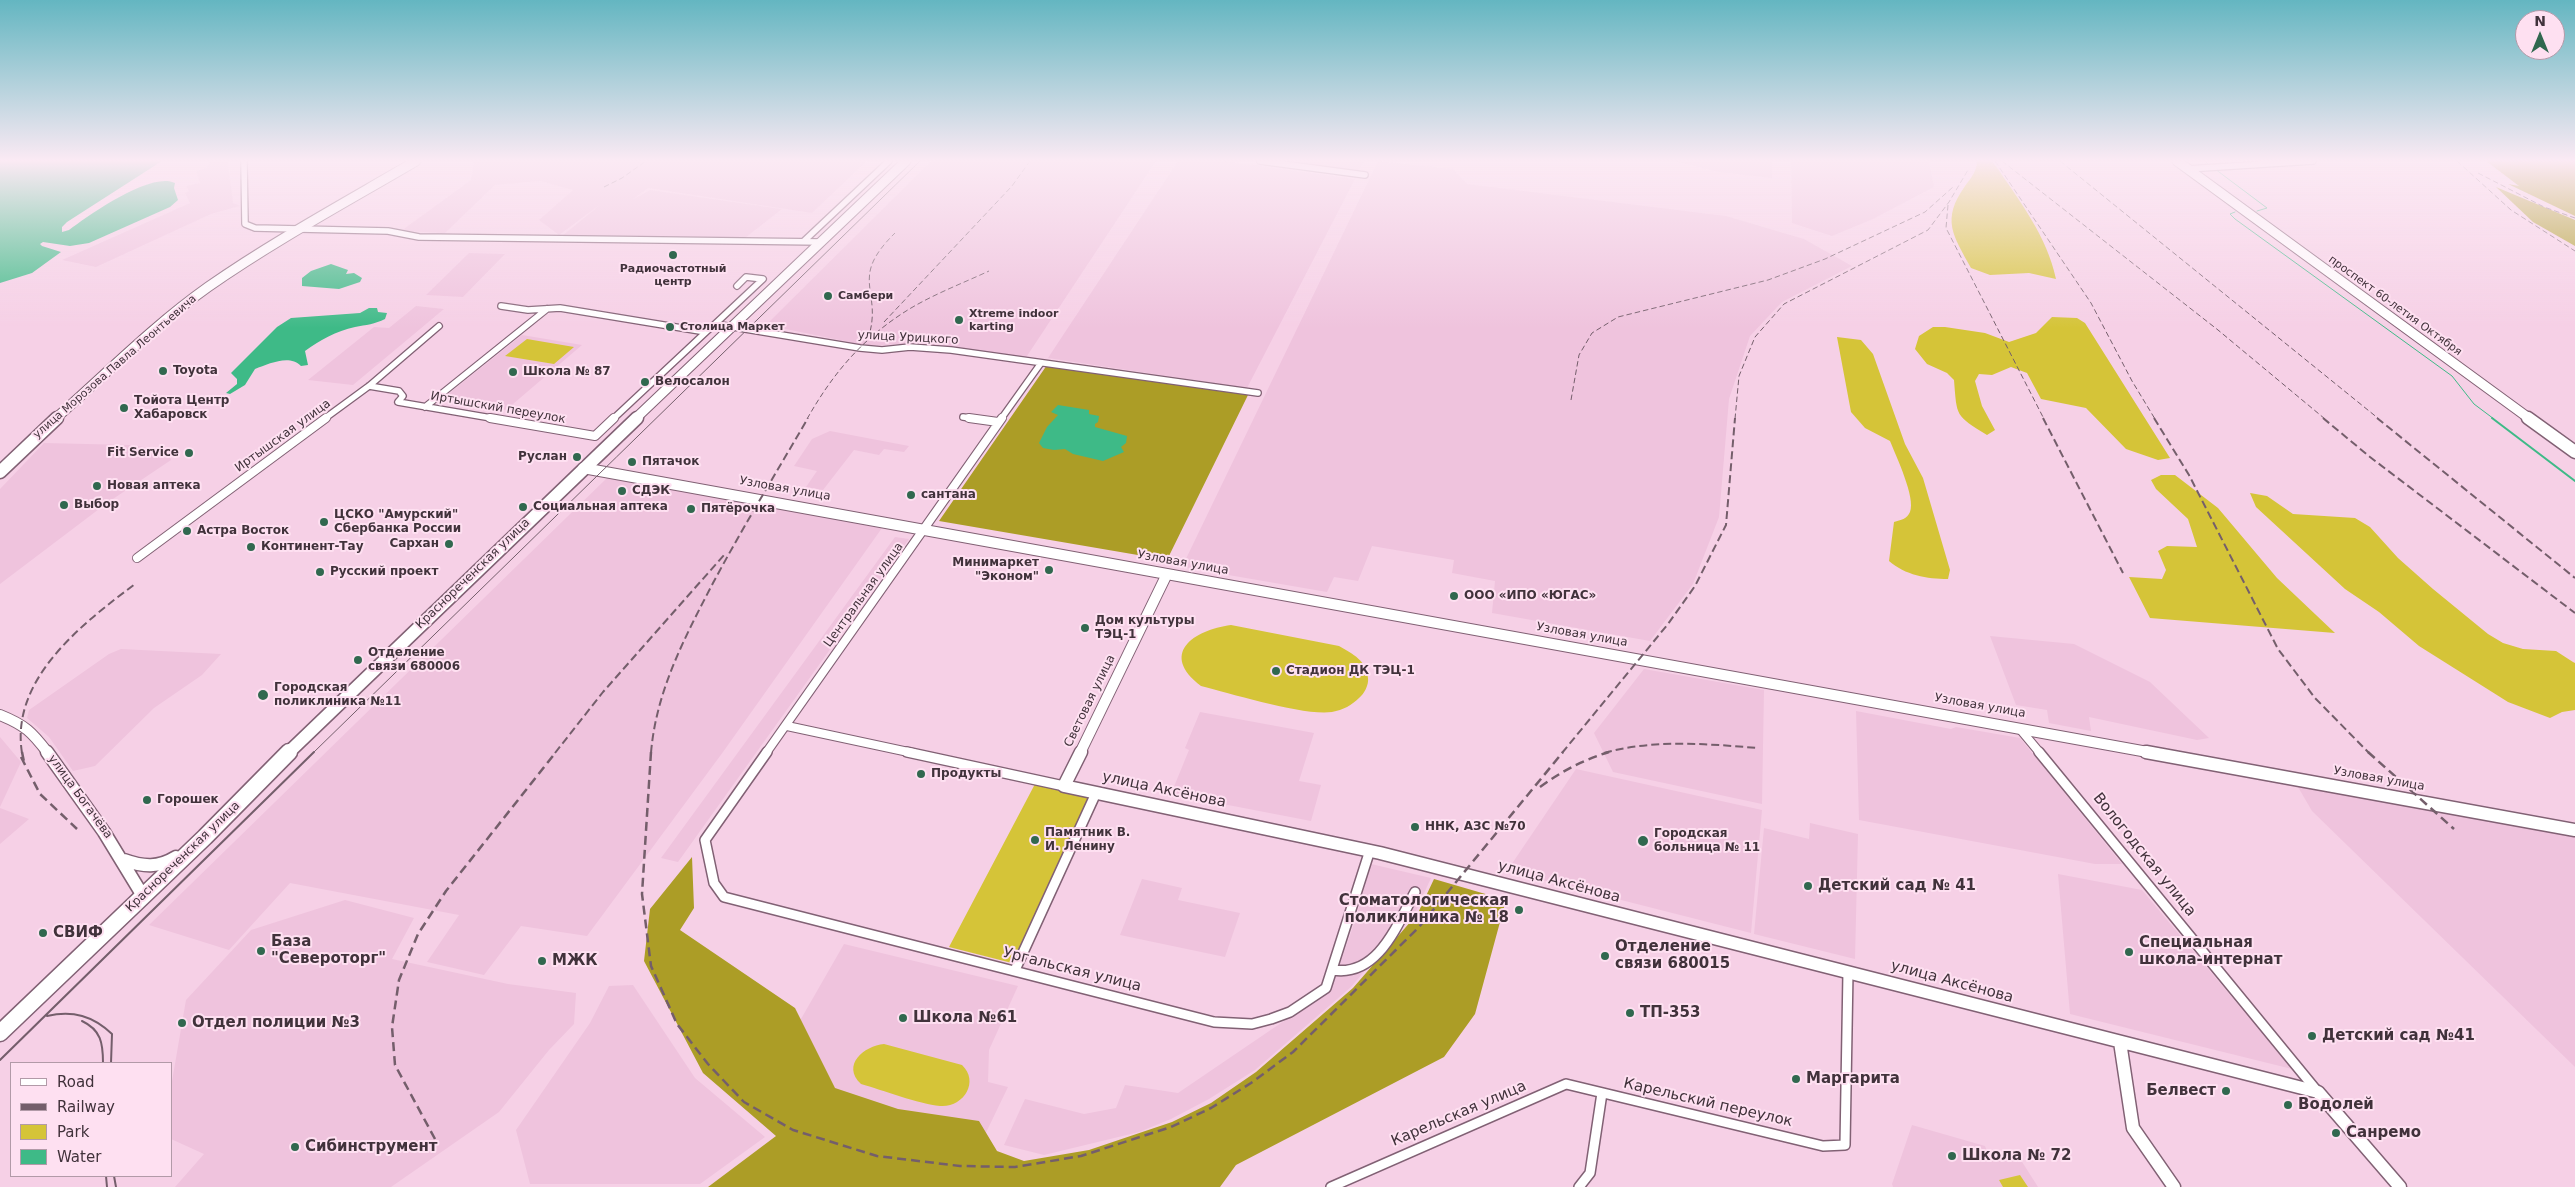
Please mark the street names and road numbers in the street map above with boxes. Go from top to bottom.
street label: проспект 60-летия Октября [2326,253,2464,359]
street label: улица Морозова Павла Леонтьевича [31,293,199,441]
street label: улица Урицкого [857,328,959,348]
street label: Иртышский переулок [429,389,567,427]
street label: Иртышская улица [233,397,333,475]
street label: Узловая улица [738,474,832,504]
street label: Краснореченская улица [413,516,533,632]
street label: Центральная улица [821,540,907,650]
street label: Узловая улица [1136,548,1230,578]
street label: Узловая улица [1535,620,1629,650]
street label: Световая улица [1061,653,1119,749]
street label: Узловая улица [1933,691,2027,721]
street label: улица Богачёва [45,752,115,842]
street label: Узловая улица [2332,764,2426,794]
street label: улица Аксёнова [1100,768,1228,812]
street label: Вологодская улица [2089,790,2199,920]
street label: Краснореченская улица [123,799,243,915]
street label: улица Аксёнова [1496,857,1622,907]
street label: Ургальская улица [1001,944,1143,996]
street label: улица Аксёнова [1889,957,2015,1007]
street label: Карельский переулок [1622,1075,1794,1131]
street label: Карельская улица [1389,1077,1529,1151]

